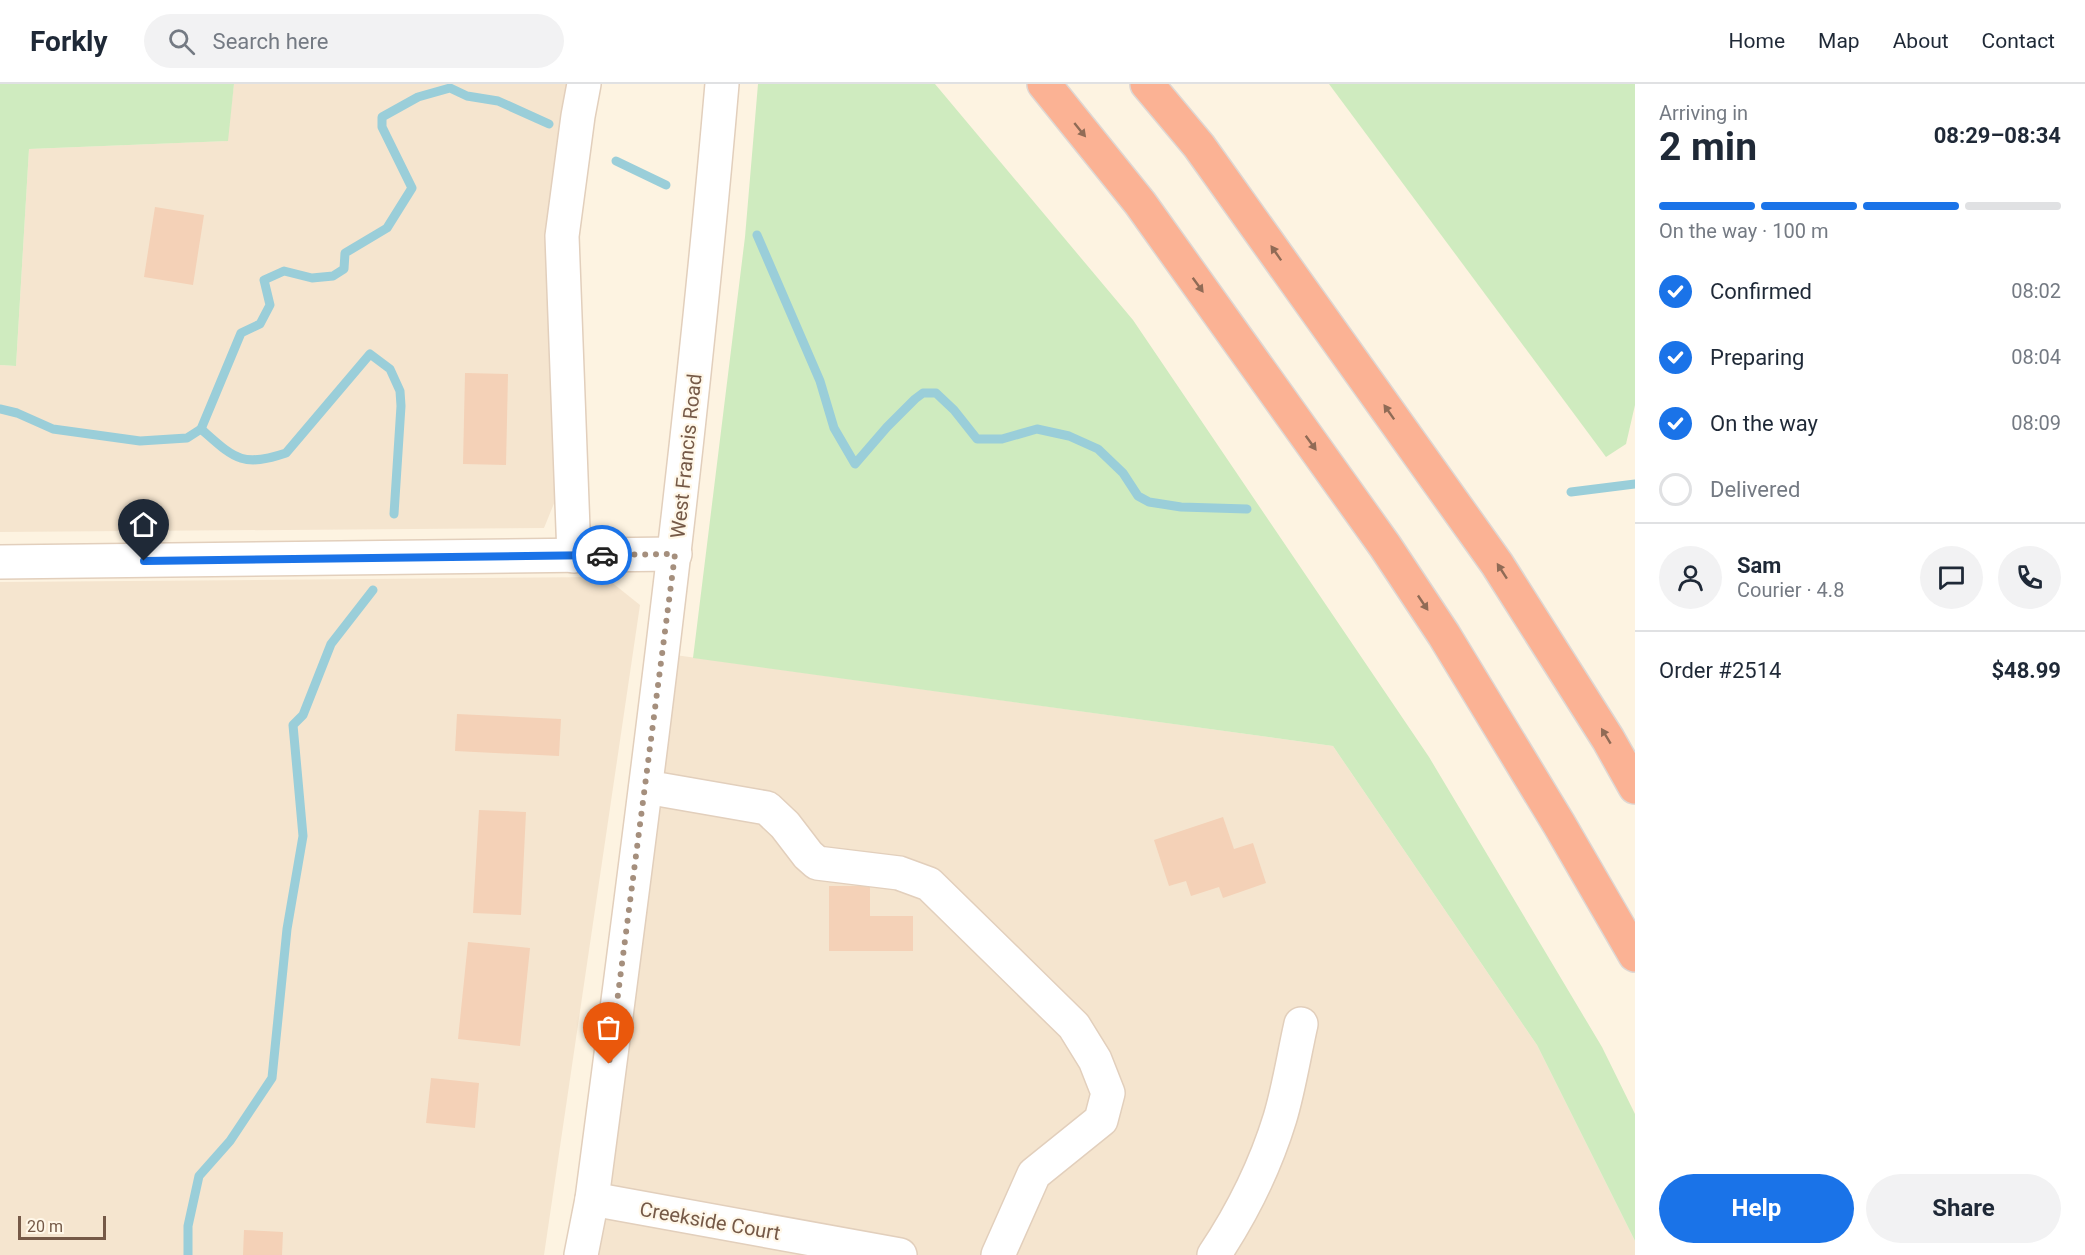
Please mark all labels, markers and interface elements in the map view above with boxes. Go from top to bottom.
search box [144,14,564,68]
text: Forkly [30,25,108,58]
icon: search [165,25,198,58]
text: Search here [213,29,328,54]
text: Home [1729,29,1785,53]
text: Map [1818,29,1860,53]
text: About [1893,29,1949,53]
text: Contact [1982,29,2055,53]
text: Arriving in [1659,101,1748,125]
one-way arrow [1074,122,1086,137]
text: 08:29–08:34 [1934,123,2061,148]
text: 2 min [1659,124,1757,170]
text: On the way · 100 m [1659,219,1828,243]
one-way arrow [1270,246,1282,262]
icon: check [1659,275,1692,308]
one-way arrow [1192,276,1204,292]
text: Confirmed [1710,279,1812,304]
text: 08:02 [2011,279,2061,303]
icon: check [1659,341,1692,374]
text: Preparing [1710,345,1804,370]
text: 08:04 [2011,345,2061,369]
street label: West Francis Road [665,372,707,540]
one-way arrow [1384,404,1395,420]
icon: check [1659,407,1692,440]
text: On the way [1710,411,1818,436]
text: 08:09 [2011,411,2061,435]
one-way arrow [1305,436,1317,451]
text: Delivered [1710,477,1800,502]
pin [118,499,169,561]
icon: home [127,508,160,541]
courier [572,525,632,585]
icon: car [586,539,619,572]
button: person [1659,546,1722,609]
button: chat [1920,546,1983,609]
button: phone [1998,546,2061,609]
text: Sam [1737,553,1781,578]
one-way arrow [1496,563,1507,579]
text: Courier · 4.8 [1737,578,1844,602]
one-way arrow [1417,595,1429,611]
text: Order #2514 [1659,658,1781,683]
text: $48.99 [1992,658,2061,683]
one-way arrow [1600,728,1611,744]
pin [583,1002,634,1064]
icon: bag [592,1011,625,1044]
button: Help [1659,1174,1854,1243]
button: Share [1866,1174,2061,1243]
street label: Creekside Court [638,1197,782,1245]
scale bar [18,1213,106,1240]
text: 20 m [27,1217,63,1236]

